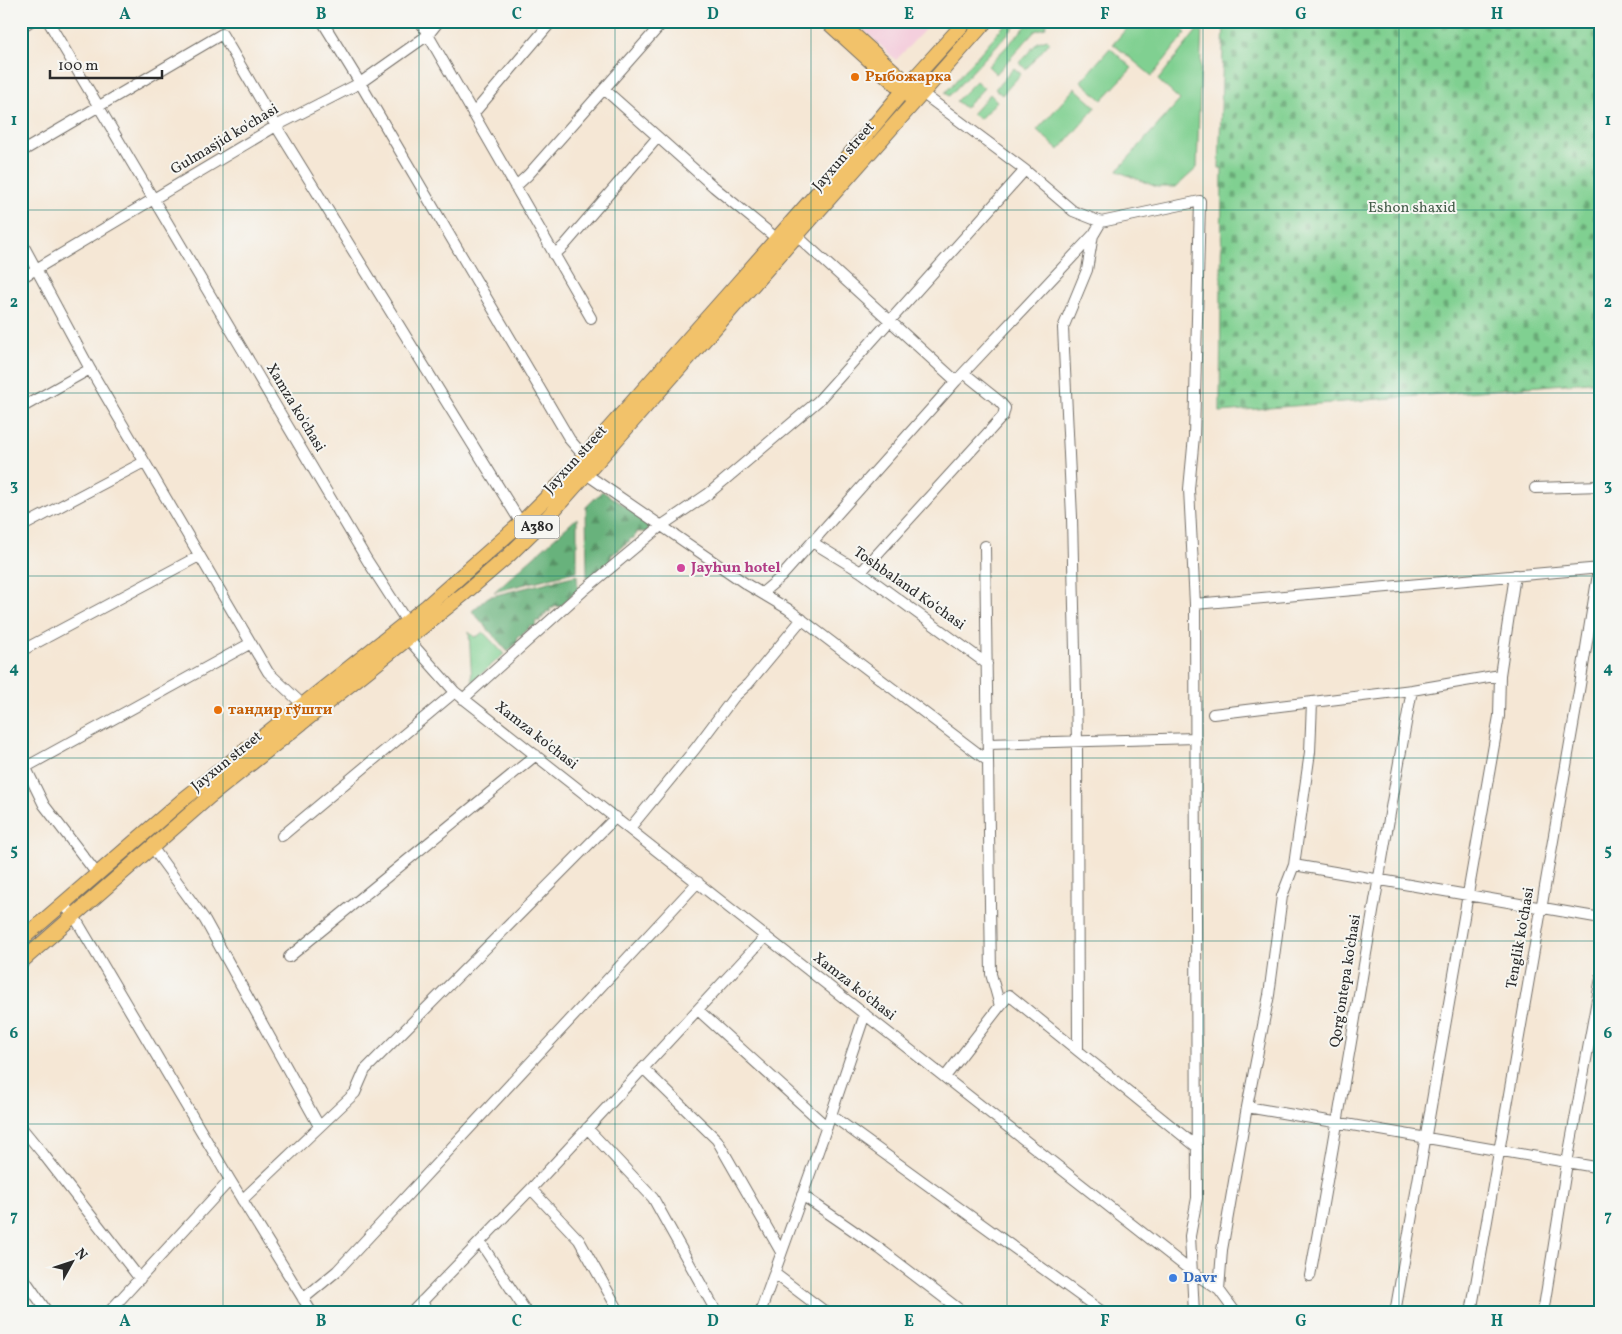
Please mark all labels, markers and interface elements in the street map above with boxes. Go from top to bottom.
text: A [119,4,131,26]
text: B [316,4,327,26]
text: C [512,4,522,26]
text: D [707,4,719,26]
text: E [904,4,914,26]
text: F [1100,4,1110,26]
text: G [1295,4,1307,26]
text: H [1491,4,1503,26]
scale bar [50,48,162,80]
text: 100 m [58,56,98,77]
place label: Рыбожарка [865,67,952,88]
marker: Рыбожарка [849,71,861,83]
street label: Gulmasjid ko'chasi [167,99,283,181]
text: 1 [11,110,17,132]
text: 1 [1605,110,1611,132]
street label: Jayxun street [808,118,880,196]
park label: Eshon shaxid [1368,198,1456,219]
text: 2 [10,292,18,314]
text: 2 [1604,292,1612,314]
street label: Xamza ko'chasi [260,360,330,456]
street label: Jayxun street [540,421,612,499]
text: 3 [10,475,18,497]
text: 3 [1604,475,1612,497]
road number: A380 [514,516,560,538]
street label: Toshbaland Koʻchasi [849,542,969,636]
place label: Jayhun hotel [690,558,781,579]
marker: Jayhun hotel [675,562,687,574]
text: 4 [9,658,19,680]
text: 4 [1603,658,1613,680]
street label: Xamza ko'chasi [490,697,582,775]
place label: тандир гўшти [228,700,333,721]
marker: тандир гўшти [212,704,224,716]
street label: Jayxun street [187,727,267,797]
text: 5 [10,840,18,862]
text: 5 [1604,840,1612,862]
street label: Tenglik ko'chasi [1502,886,1540,990]
street label: Qorg'ontepa ko'chasi [1325,913,1367,1049]
street label: Xamza ko'chasi [808,948,900,1026]
text: 6 [10,1023,19,1045]
text: 6 [1604,1023,1613,1045]
text: 7 [10,1206,18,1228]
text: 7 [1604,1206,1612,1228]
north arrow [48,1236,98,1286]
text: N [70,1245,91,1265]
place label: Davr [1183,1268,1217,1289]
marker: Davr [1167,1272,1179,1284]
text: A [119,1311,131,1333]
text: B [316,1311,327,1333]
text: C [512,1311,522,1333]
text: D [707,1311,719,1333]
text: E [904,1311,914,1333]
text: F [1100,1311,1110,1333]
text: G [1295,1311,1307,1333]
text: H [1491,1311,1503,1333]

